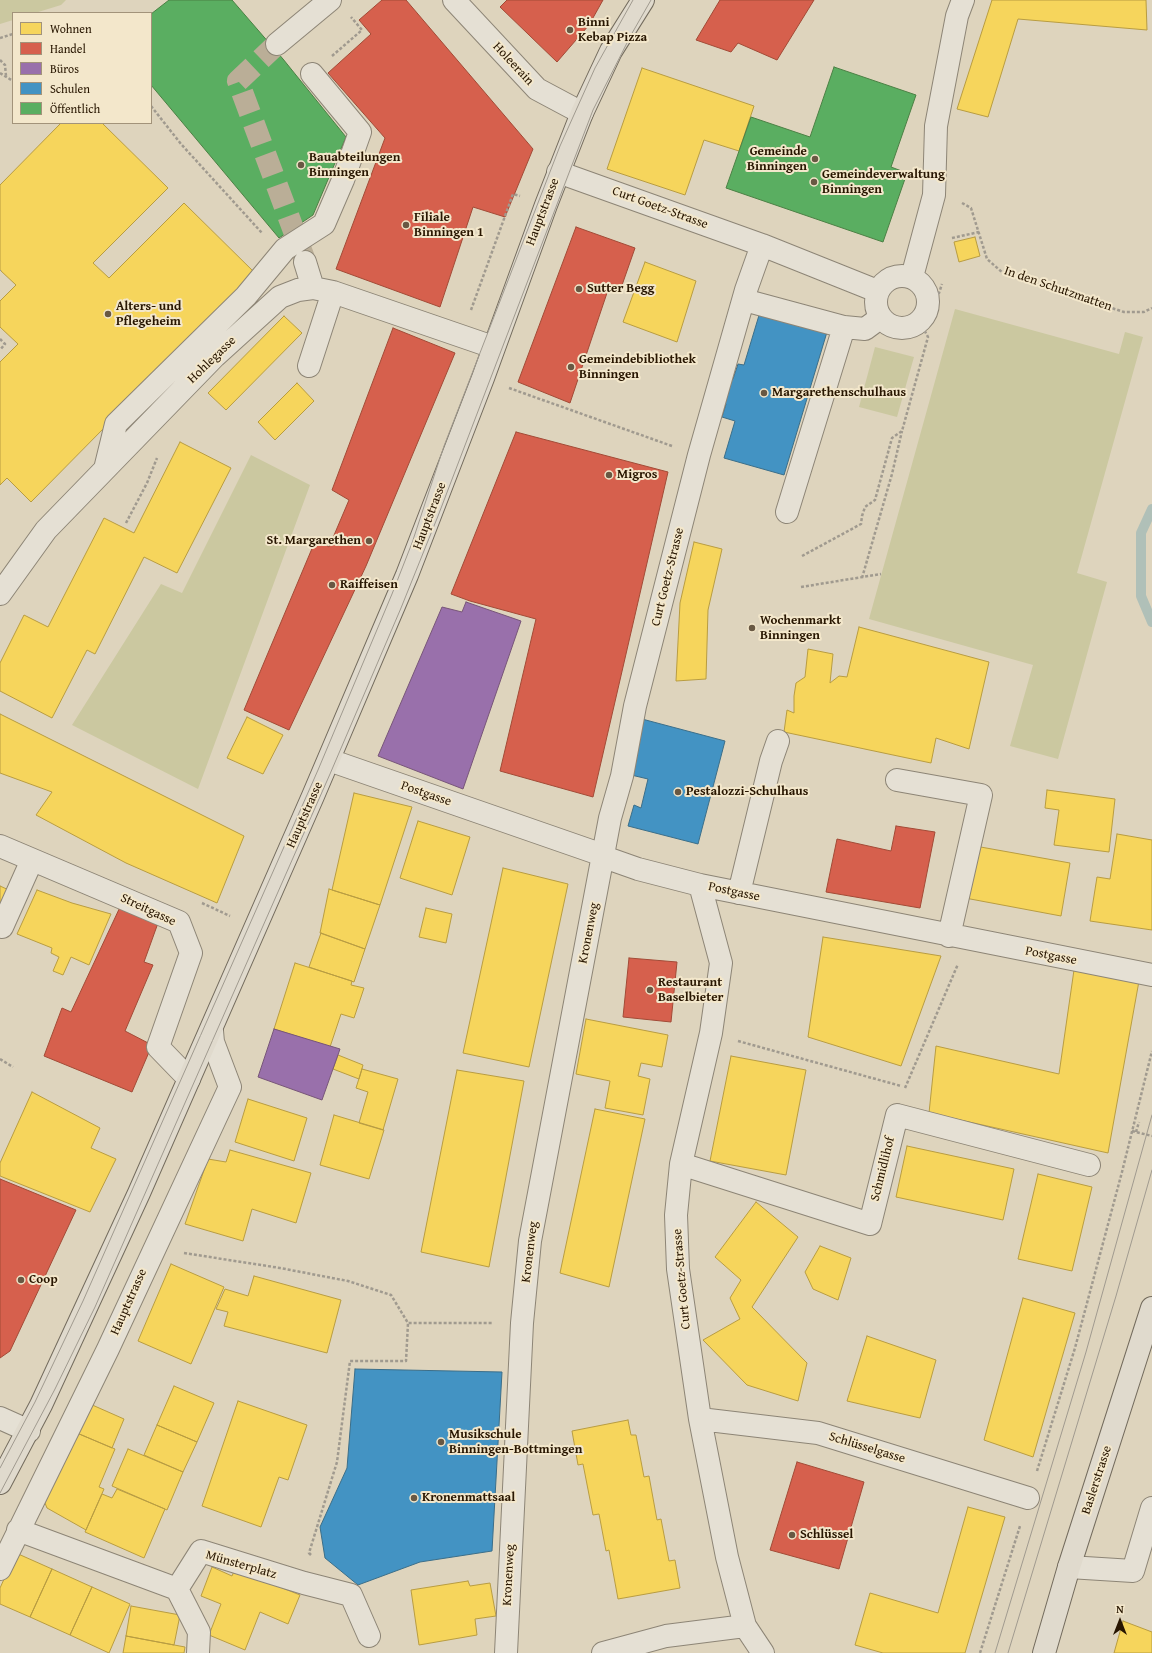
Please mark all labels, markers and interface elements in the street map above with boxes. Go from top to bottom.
legend [12,12,152,124]
place label: Binni Kebap Pizza [578,15,647,46]
text: Wohnen [50,20,92,37]
marker: Binni Kebap Pizza [565,25,575,35]
street label: Holeerain [489,39,537,89]
text: Handel [50,40,86,57]
text: Büros [50,60,79,77]
text: Schulen [50,80,90,97]
text: Öffentlich [50,100,100,117]
place label: Gemeinde Binningen [747,144,807,175]
place label: Bauabteilungen Binningen [309,150,400,181]
marker: Gemeinde Binningen [810,154,820,164]
marker: Bauabteilungen Binningen [296,160,306,170]
place label: Gemeindeverwaltung Binningen [822,167,945,198]
street label: Hauptstrasse [523,176,563,248]
marker: Gemeindeverwaltung Binningen [809,177,819,187]
street label: Curt Goetz-Strasse [610,183,710,233]
place label: Filiale Binningen 1 [414,210,484,241]
marker: Filiale Binningen 1 [401,220,411,230]
street label: In den Schutzmatten [1002,263,1114,315]
place label: Sutter Begg [587,281,654,297]
marker: Sutter Begg [574,284,584,294]
place label: Alters- und Pflegeheim [116,299,181,330]
marker: Alters- und Pflegeheim [103,309,113,319]
street label: Hohlegasse [185,333,239,387]
place label: Gemeindebibliothek Binningen [579,352,696,383]
marker: Gemeindebibliothek Binningen [566,362,576,372]
place label: Margarethenschulhaus [772,385,906,401]
marker: Margarethenschulhaus [759,388,769,398]
place label: Migros [617,467,657,483]
marker: Migros [604,470,614,480]
street label: Hauptstrasse [410,480,450,552]
street label: Curt Goetz-Strasse [648,526,688,628]
place label: St. Margarethen [267,533,361,549]
marker: St. Margarethen [364,536,374,546]
place label: Raiffeisen [340,577,398,593]
marker: Raiffeisen [327,580,337,590]
place label: Wochenmarkt Binningen [760,613,841,644]
marker: Wochenmarkt Binningen [747,623,757,633]
street label: Postgasse [399,778,453,810]
street label: Hauptstrasse [283,779,327,851]
place label: Pestalozzi-Schulhaus [686,784,808,800]
marker: Pestalozzi-Schulhaus [673,787,683,797]
street label: Postgasse [707,879,761,905]
street label: Streitgasse [118,890,178,930]
street label: Kronenweg [575,901,603,965]
street label: Postgasse [1024,943,1078,969]
place label: Restaurant Baselbieter [658,975,724,1006]
marker: Restaurant Baselbieter [645,985,655,995]
street label: Schmidlihof [867,1135,899,1203]
street label: Kronenweg [518,1220,542,1284]
street label: Curt Goetz-Strasse [670,1228,694,1330]
street label: Hauptstrasse [107,1266,151,1338]
place label: Coop [29,1272,58,1288]
marker: Coop [16,1275,26,1285]
place label: Musikschule Binningen-Bottmingen [449,1427,582,1458]
street label: Schlüsselgasse [827,1429,907,1467]
marker: Musikschule Binningen-Bottmingen [436,1437,446,1447]
street label: Baslerstrasse [1079,1444,1115,1516]
place label: Kronenmattsaal [422,1490,515,1506]
marker: Kronenmattsaal [409,1493,419,1503]
place label: Schlüssel [800,1527,853,1543]
marker: Schlüssel [787,1530,797,1540]
street label: Kronenweg [500,1544,518,1606]
street label: Münsterplatz [204,1547,278,1583]
north arrow [1100,1601,1140,1641]
text: N [1116,1601,1124,1617]

